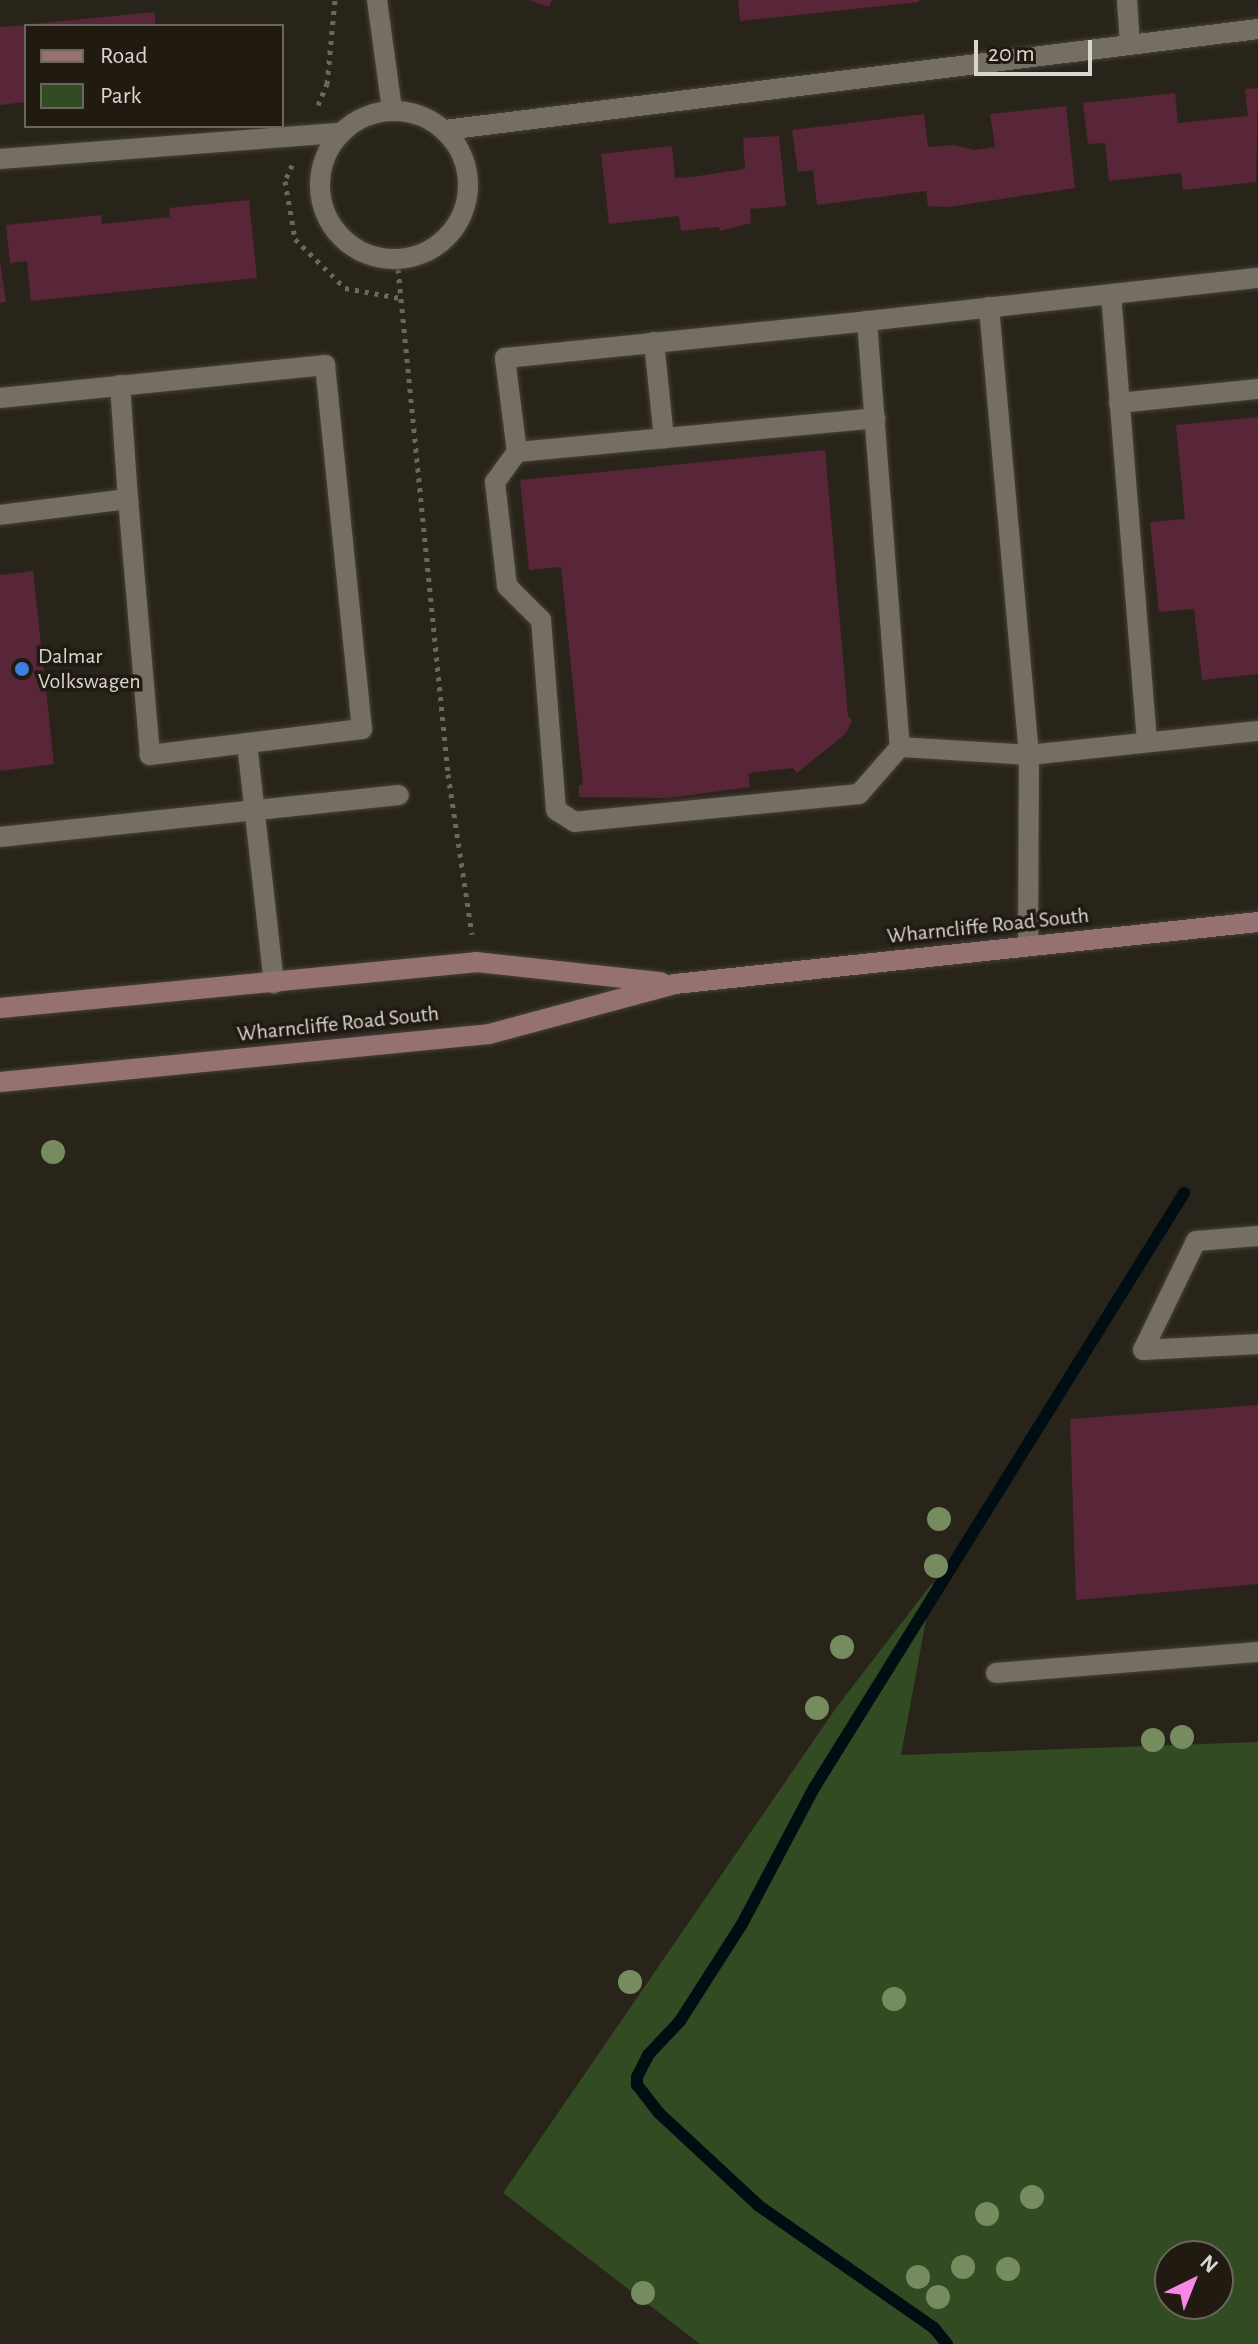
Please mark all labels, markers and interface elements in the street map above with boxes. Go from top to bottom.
legend [24,24,284,128]
scale bar [978,24,1096,74]
text: 20 m [988,42,1035,66]
text: Road [100,44,148,68]
text: Park [100,84,141,108]
place label: Dalmar Volkswagen [38,643,141,694]
marker: Dalmar Volkswagen [13,660,31,678]
street label: Wharncliffe Road South [886,902,1090,950]
street label: Wharncliffe Road South [236,1000,440,1048]
north arrow [1154,2240,1234,2320]
text: N [1196,2251,1222,2277]

